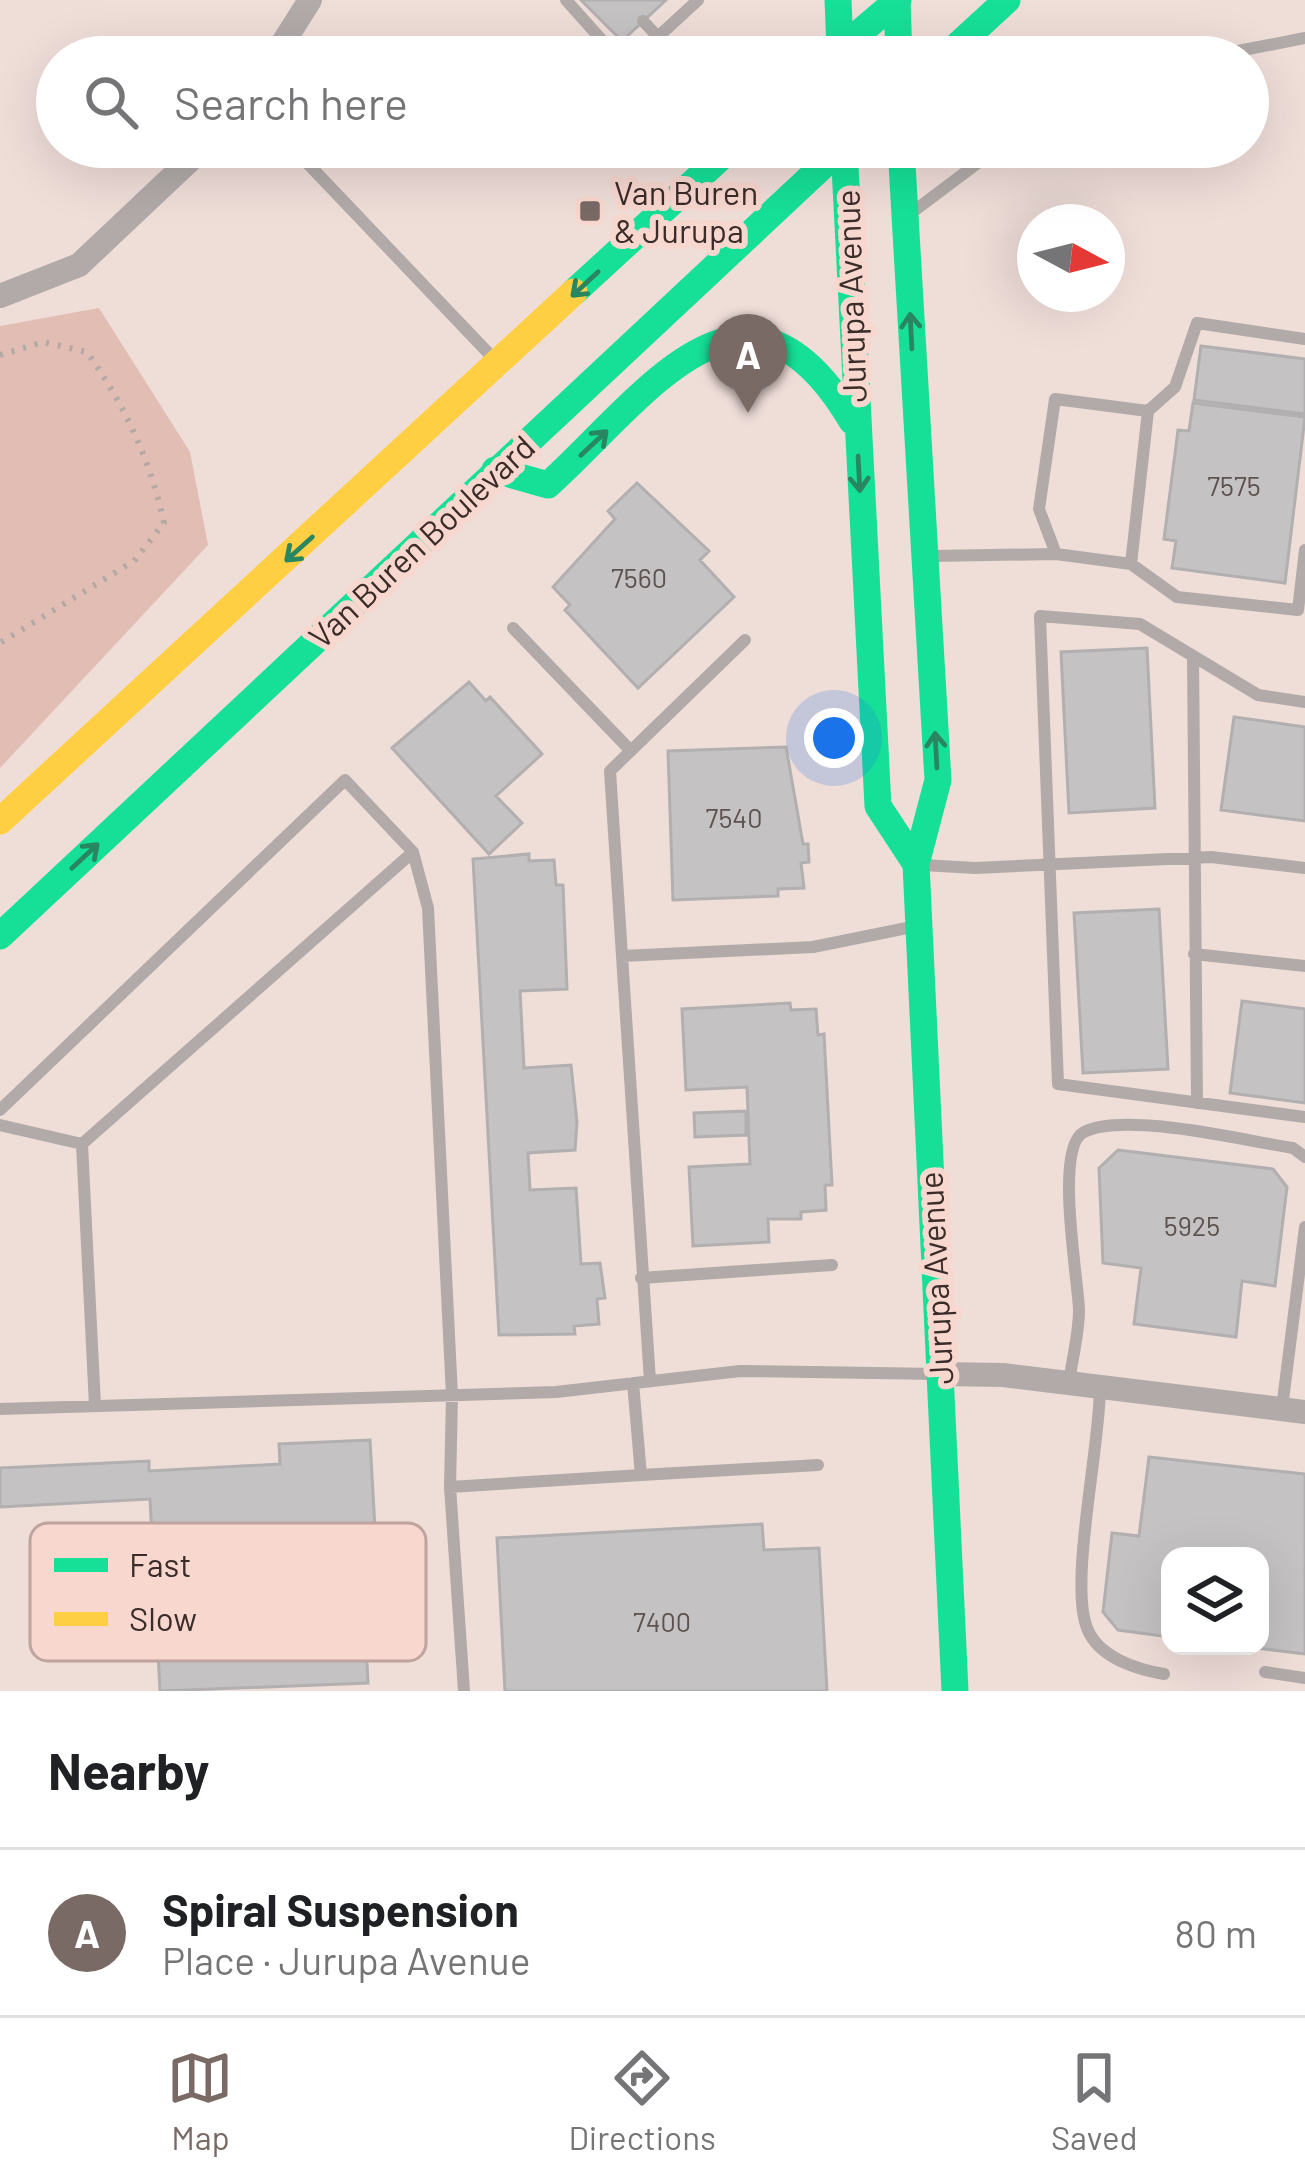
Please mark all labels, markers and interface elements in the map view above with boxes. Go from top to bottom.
search box [36,36,1269,168]
icon: search [78,69,144,135]
text: Search here [174,75,408,129]
place label: Van Buren & Jurupa [614,172,758,250]
street label: Jurupa Avenue [826,189,874,403]
marker: Van Buren & Jurupa [577,198,603,224]
north arrow [1017,204,1125,312]
one-way arrow [571,269,601,298]
one-way arrow [900,312,923,351]
pin: A [709,314,787,413]
street label: Van Buren Boulevard [300,426,542,656]
one-way arrow [578,430,608,457]
one-way arrow [847,454,870,493]
house number: 7575 [1207,469,1261,501]
one-way arrow [284,535,314,562]
house number: 7560 [611,561,667,593]
your location [804,708,864,768]
one-way arrow [925,731,948,770]
house number: 7540 [706,801,762,833]
one-way arrow [69,842,99,871]
street label: Jurupa Avenue [909,1171,961,1385]
house number: 5925 [1164,1209,1220,1241]
legend [30,1523,426,1661]
text: Fast [129,1544,191,1584]
map controls [1161,1547,1269,1655]
button: layers [1161,1547,1269,1655]
text: Slow [129,1598,197,1638]
house number: 7400 [633,1605,691,1637]
text: Nearby [48,1739,209,1800]
text: Spiral Suspension [162,1882,519,1936]
text: A [74,1909,100,1956]
text: 80 m [1175,1909,1257,1956]
text: Place · Jurupa Avenue [162,1936,530,1983]
tab: Map [167,2045,233,2157]
tab: Directions [568,2045,716,2157]
tab: Saved [1051,2045,1138,2157]

